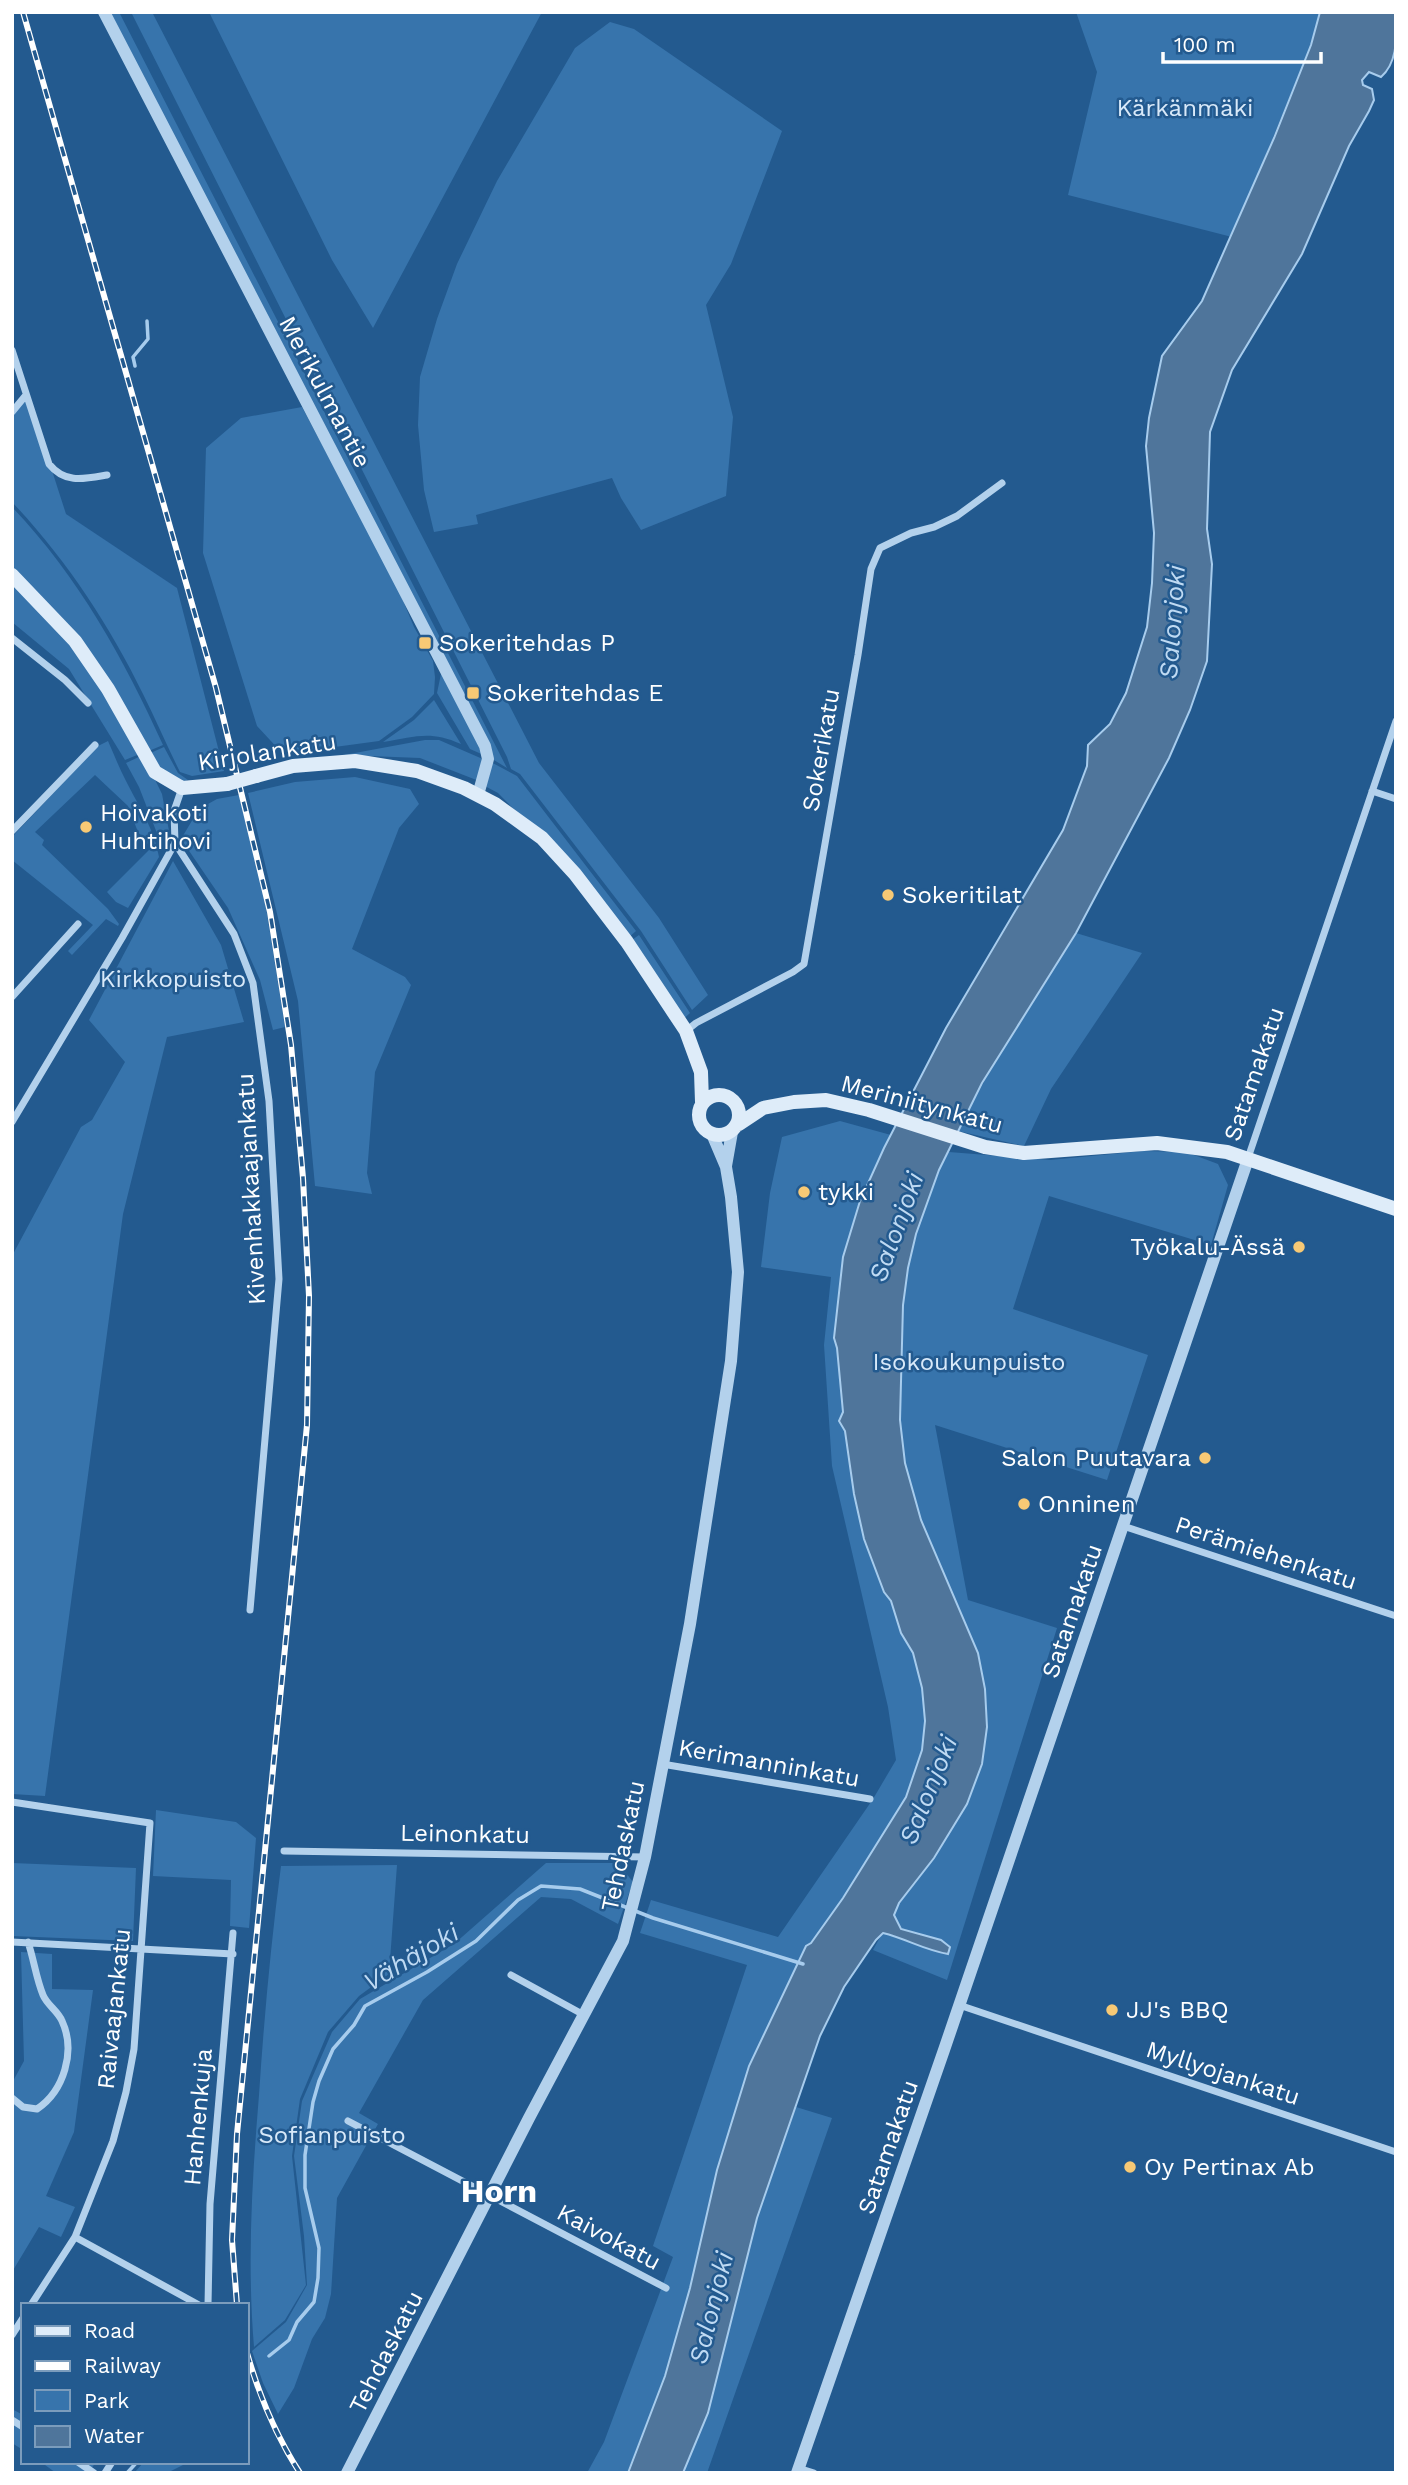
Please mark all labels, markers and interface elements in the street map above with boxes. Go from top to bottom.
scale bar [1163,21,1320,65]
text: 100 m [1174,32,1236,57]
park label: Kärkänmäki [1116,94,1254,122]
street label: Merikulmantie [273,311,377,473]
water label: Salonjoki [1153,563,1191,680]
place label: Sokeritehdas P [439,629,615,657]
marker: Sokeritehdas P [417,635,433,651]
place label: Sokeritehdas E [487,679,664,707]
marker: Sokeritehdas E [465,685,481,701]
street label: Sokerikatu [796,686,846,814]
street label: Kirjolankatu [196,727,338,777]
place label: Hoivakoti Huhtihovi [100,799,211,855]
marker: Hoivakoti Huhtihovi [78,819,94,835]
place label: Sokeritilat [902,881,1022,909]
marker: Sokeritilat [880,887,896,903]
park label: Kirkkopuisto [100,965,246,993]
street label: Satamakatu [1218,1003,1290,1145]
street label: Meriniitynkatu [838,1069,1006,1139]
street label: Kivenhakkaajankatu [231,1072,271,1306]
water label: Salonjoki [862,1167,930,1286]
place label: tykki [818,1178,874,1206]
marker: tykki [796,1184,812,1200]
place label: Työkalu-Ässä [1130,1233,1285,1261]
marker: Työkalu-Ässä [1291,1239,1307,1255]
park label: Isokoukunpuisto [873,1348,1065,1376]
place label: Salon Puutavara [1001,1444,1191,1472]
marker: Salon Puutavara [1197,1450,1213,1466]
place label: Onninen [1038,1490,1136,1518]
marker: Onninen [1016,1496,1032,1512]
street label: Perämiehenkatu [1172,1510,1360,1596]
street label: Satamakatu [1036,1540,1108,1682]
water label: Salonjoki [893,1730,964,1849]
street label: Kerimanninkatu [676,1733,862,1793]
street label: Tehdaskatu [595,1778,651,1914]
street label: Leinonkatu [400,1819,530,1849]
water label: Vähäjoki [358,1916,465,1997]
street label: Raivaajankatu [92,1927,136,2091]
place label: JJ's BBQ [1126,1996,1229,2024]
marker: JJ's BBQ [1104,2002,1120,2018]
street label: Myllyojankatu [1143,2035,1303,2111]
street label: Hanhenkuja [178,2047,218,2187]
street label: Satamakatu [852,2076,924,2218]
park label: Sofianpuisto [258,2121,406,2149]
place label: Oy Pertinax Ab [1144,2153,1314,2181]
marker: Oy Pertinax Ab [1122,2159,1138,2175]
district label: Horn [461,2172,537,2210]
street label: Kaivokatu [552,2198,666,2276]
water label: Salonjoki [683,2248,740,2367]
street label: Tehdaskatu [343,2286,429,2418]
legend [21,2303,248,2464]
text: Road [84,2318,135,2343]
text: Railway [84,2353,161,2378]
text: Park [84,2388,129,2413]
text: Water [84,2423,145,2448]

